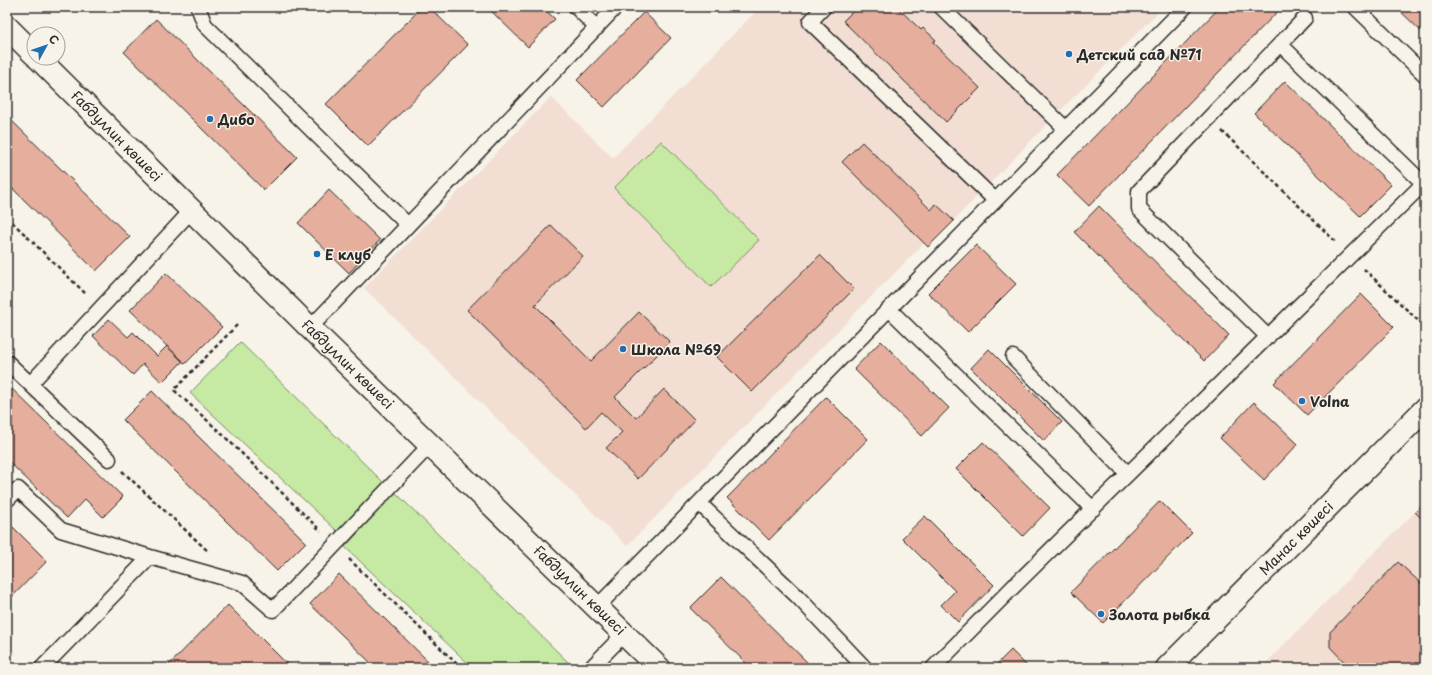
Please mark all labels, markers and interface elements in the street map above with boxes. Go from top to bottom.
north arrow [26,26,66,66]
text: С [45,31,63,48]
place label: Детский сад №71 [1076,44,1202,65]
marker: Детский сад №71 [1064,49,1074,59]
street label: Ғабдуллин көшесі [67,86,167,186]
place label: Дибо [217,109,255,130]
marker: Дибо [205,114,215,124]
place label: Е клуб [325,244,371,265]
marker: Е клуб [312,249,322,259]
street label: Ғабдуллин көшесі [297,314,399,414]
place label: Школа №69 [631,339,721,360]
marker: Школа №69 [618,344,628,354]
place label: Volna [1310,391,1350,412]
marker: Volna [1297,396,1307,406]
street label: Манас көшесі [1254,496,1338,580]
street label: Ғабдуллин көшесі [529,540,631,640]
place label: Золота рыбка [1108,604,1211,625]
marker: Золота рыбка [1096,609,1106,619]

